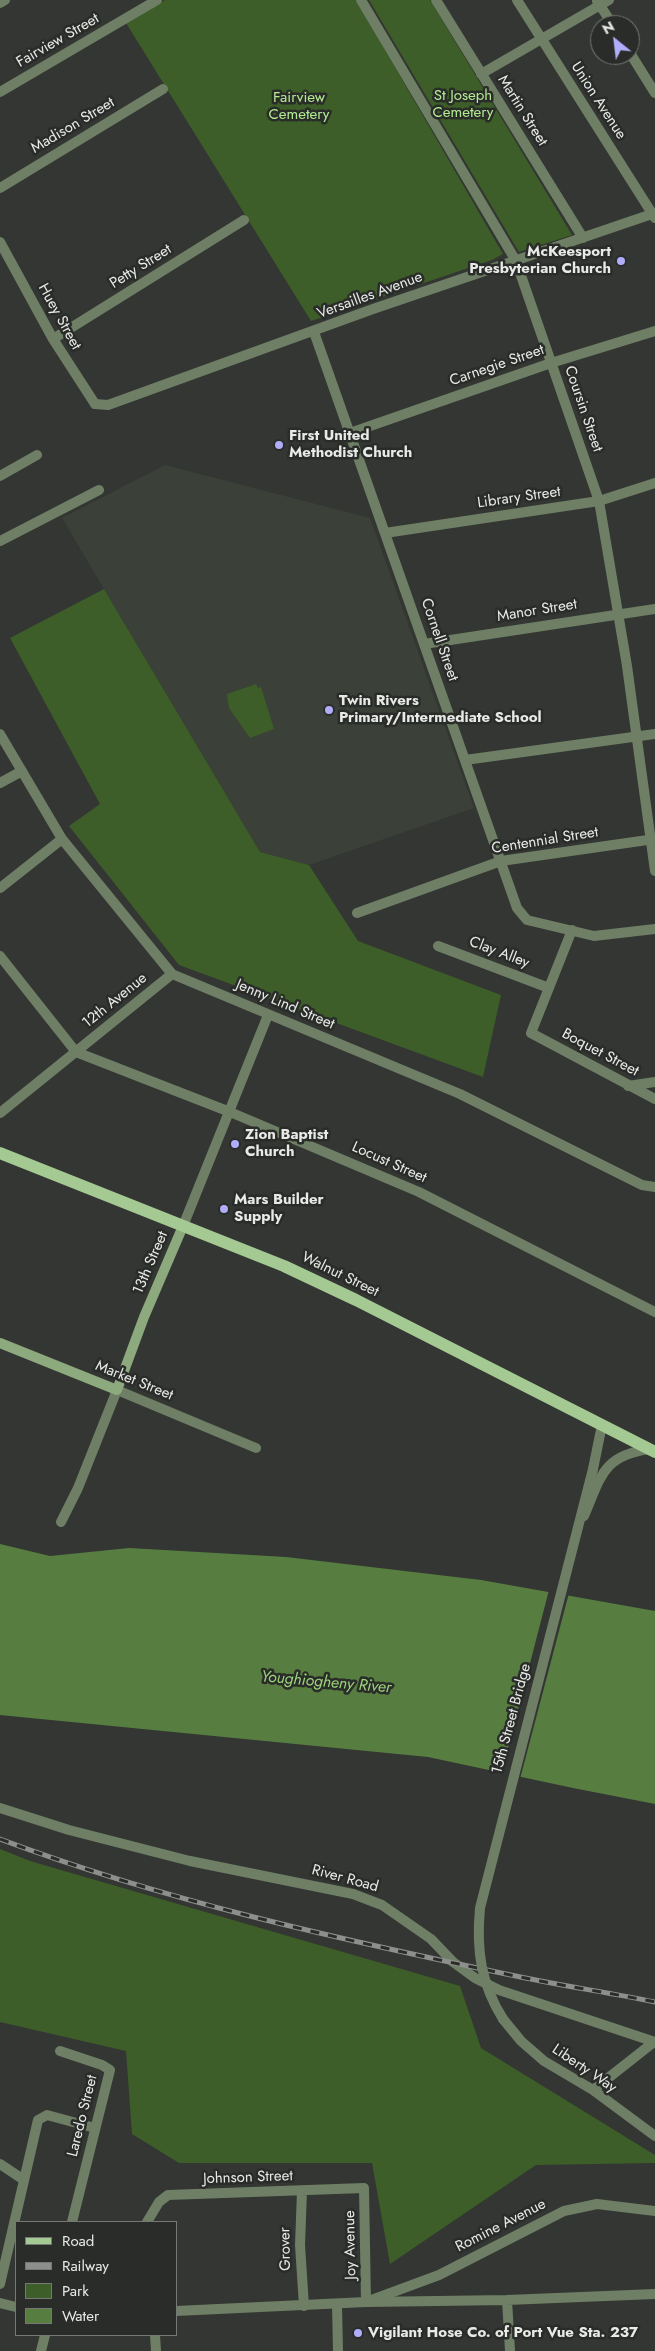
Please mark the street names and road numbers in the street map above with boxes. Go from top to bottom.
street label: Fairview Street [14,10,102,72]
street label: Union Avenue [566,59,630,143]
street label: Martin Street [493,72,551,150]
street label: Madison Street [28,94,118,158]
street label: Petty Street [107,241,175,293]
street label: Versailles Avenue [315,269,425,323]
street label: Huey Street [33,281,85,353]
street label: Carnegie Street [447,341,547,391]
street label: Coursin Street [560,364,606,454]
street label: Library Street [476,483,562,513]
street label: Cornell Street [416,596,462,684]
street label: Manor Street [496,596,578,626]
street label: Centennial Street [490,824,600,858]
street label: Clay Alley [466,933,532,973]
street label: 12th Avenue [79,969,151,1033]
street label: Jenny Lind Street [233,976,337,1034]
street label: Boquet Street [558,1025,642,1081]
street label: Locust Street [349,1139,429,1187]
street label: 13th Street [130,1229,172,1297]
street label: Walnut Street [298,1249,382,1301]
street label: Market Street [92,1357,176,1405]
street label: 15th Street Bridge [489,1662,535,1776]
street label: River Road [310,1861,380,1897]
street label: Liberty Way [548,2041,620,2097]
street label: Laredo Street [64,2073,102,2159]
street label: Johnson Street [203,2167,293,2189]
street label: Romine Avenue [453,2196,549,2256]
street label: Joy Avenue [341,2210,361,2280]
street label: Grover [277,2227,295,2271]

